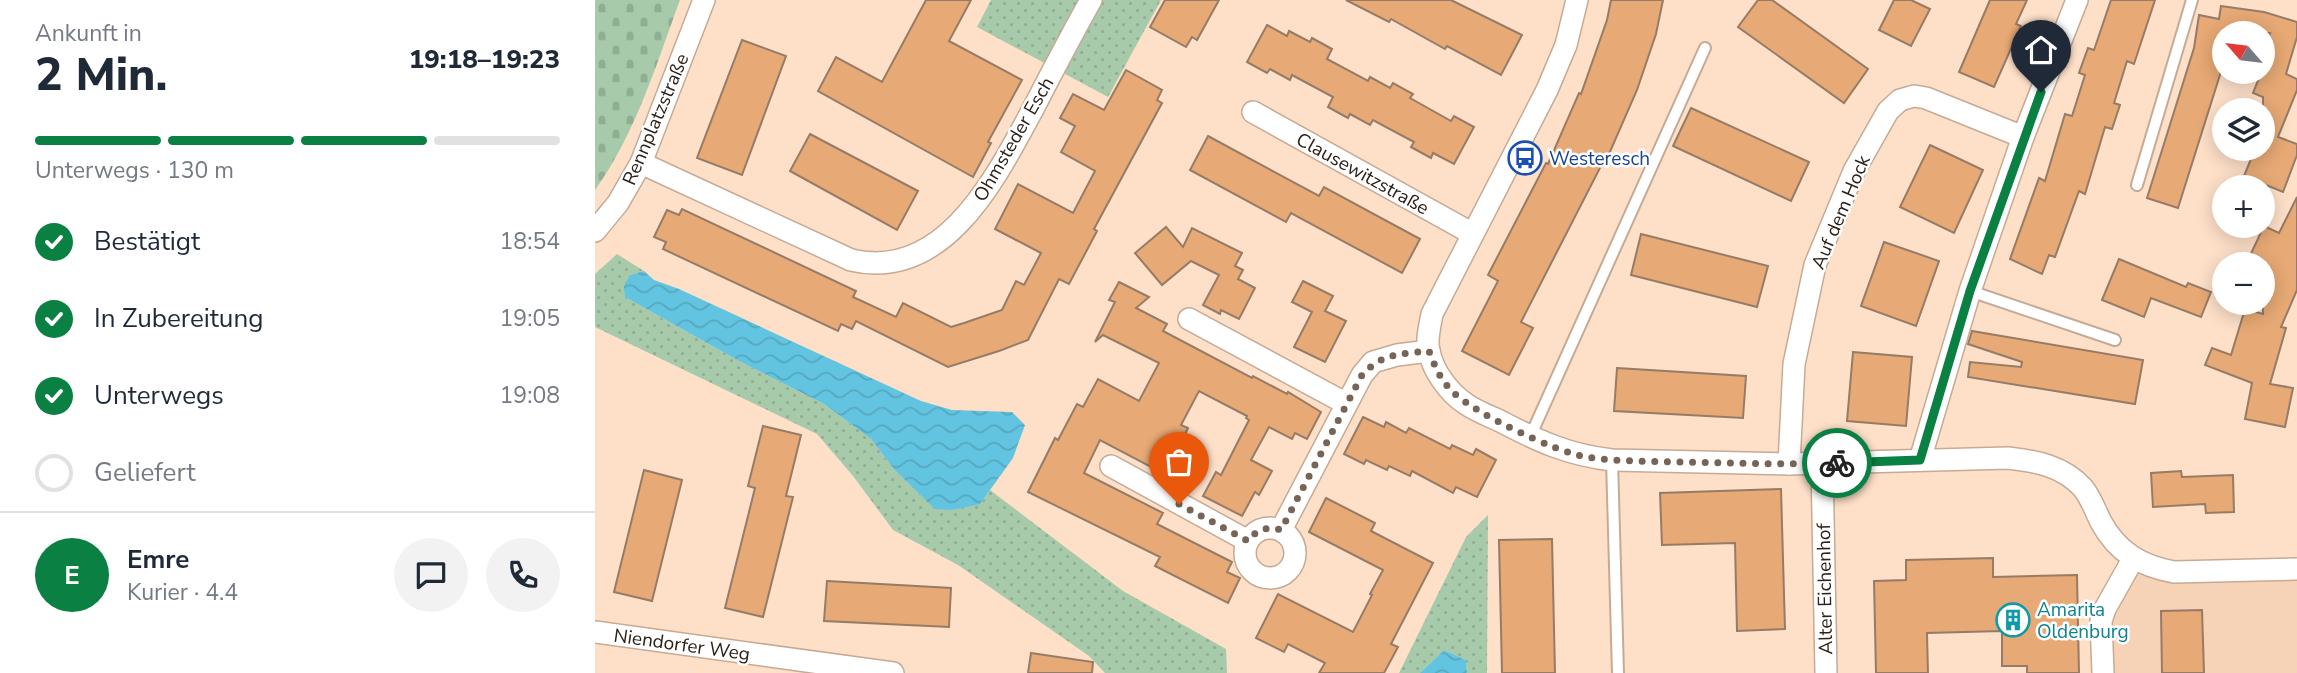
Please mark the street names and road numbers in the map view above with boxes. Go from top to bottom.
street label: Rennplatzstraße [616,50,695,189]
street label: Ohmsteder Esch [968,72,1060,207]
street label: Clausewitzstraße [1291,127,1434,221]
street label: Auf dem Hock [1805,151,1877,273]
street label: Alter Eichenhof [1811,522,1839,655]
street label: Niendorfer Weg [612,623,752,667]

